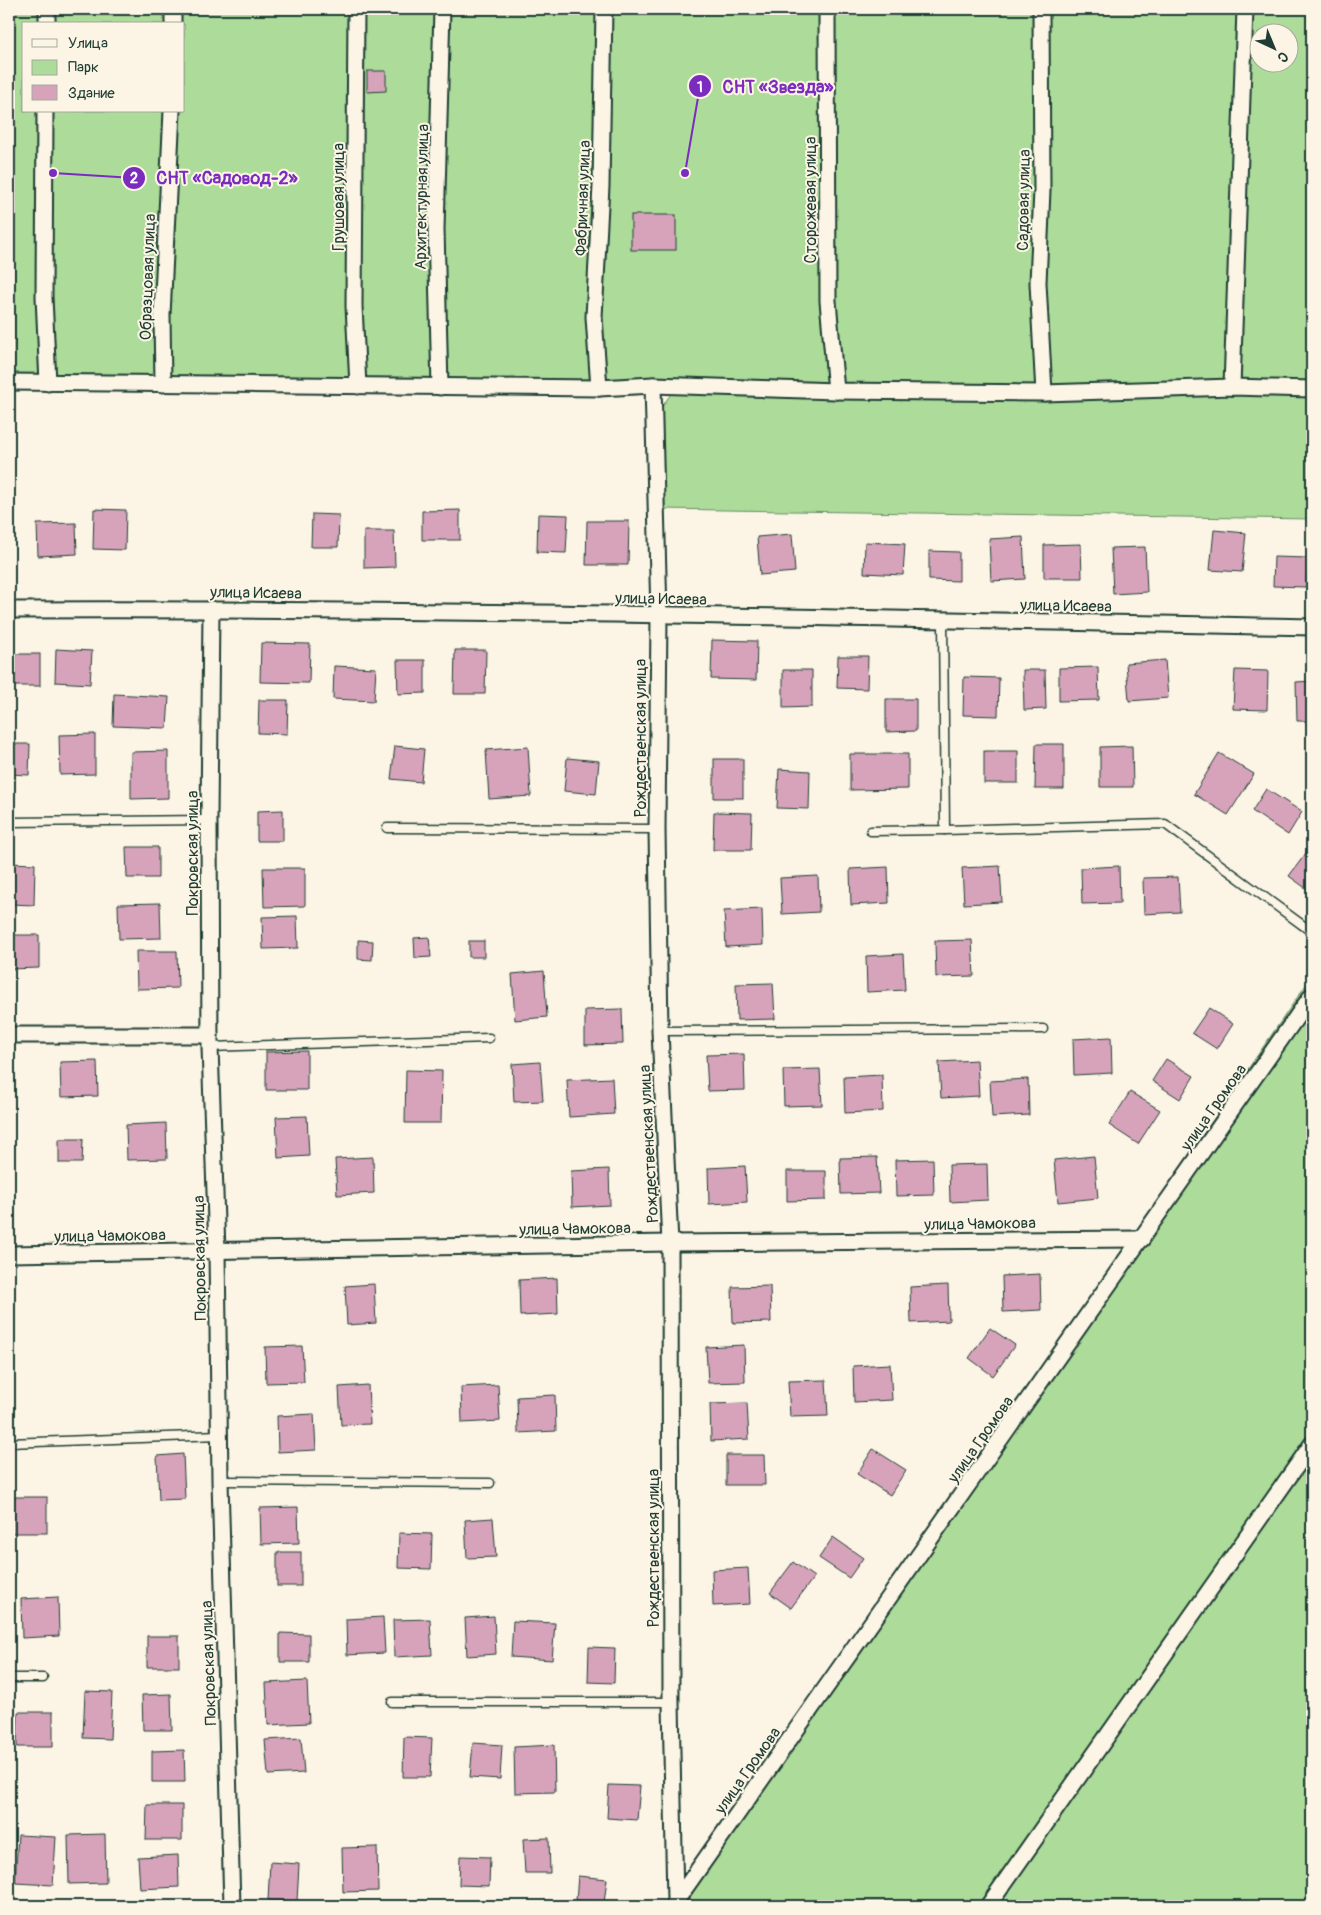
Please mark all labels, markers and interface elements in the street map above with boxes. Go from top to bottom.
legend [22,22,185,112]
north arrow [1248,22,1298,72]
text: Улица [68,34,108,53]
text: С [1273,48,1292,66]
text: Парк [68,58,99,77]
callout: СНТ «Звезда» [687,70,843,103]
text: СНТ «Звезда» [723,76,834,99]
text: 1 [697,78,703,97]
text: Здание [68,84,115,103]
street label: Архитектурная улица [411,124,433,270]
street label: Сторожевая улица [801,137,821,263]
street label: Фабричная улица [571,140,595,256]
street label: Грушовая улица [329,143,349,251]
street label: Садовая улица [1013,149,1035,251]
callout: СНТ «Садовод-2» [121,161,308,194]
text: СНТ «Садовод-2» [156,167,299,190]
text: 2 [130,169,138,188]
street label: Образцовая улица [136,213,160,341]
street label: улица Исаева [209,582,302,604]
street label: улица Исаева [614,588,707,610]
street label: улица Исаева [1019,595,1112,617]
street label: Рождественская улица [631,659,651,817]
street label: Покровская улица [183,790,203,916]
street label: улица Громова [1176,1060,1251,1156]
street label: Рождественская улица [635,1064,663,1224]
street label: Покровская улица [189,1195,211,1321]
street label: улица Чамокова [923,1213,1036,1235]
street label: улица Чамокова [518,1218,631,1240]
street label: улица Чамокова [53,1225,166,1247]
street label: улица Громова [943,1392,1018,1488]
street label: Рождественская улица [644,1469,664,1627]
street label: Покровская улица [197,1600,221,1726]
street label: улица Громова [710,1723,785,1819]

